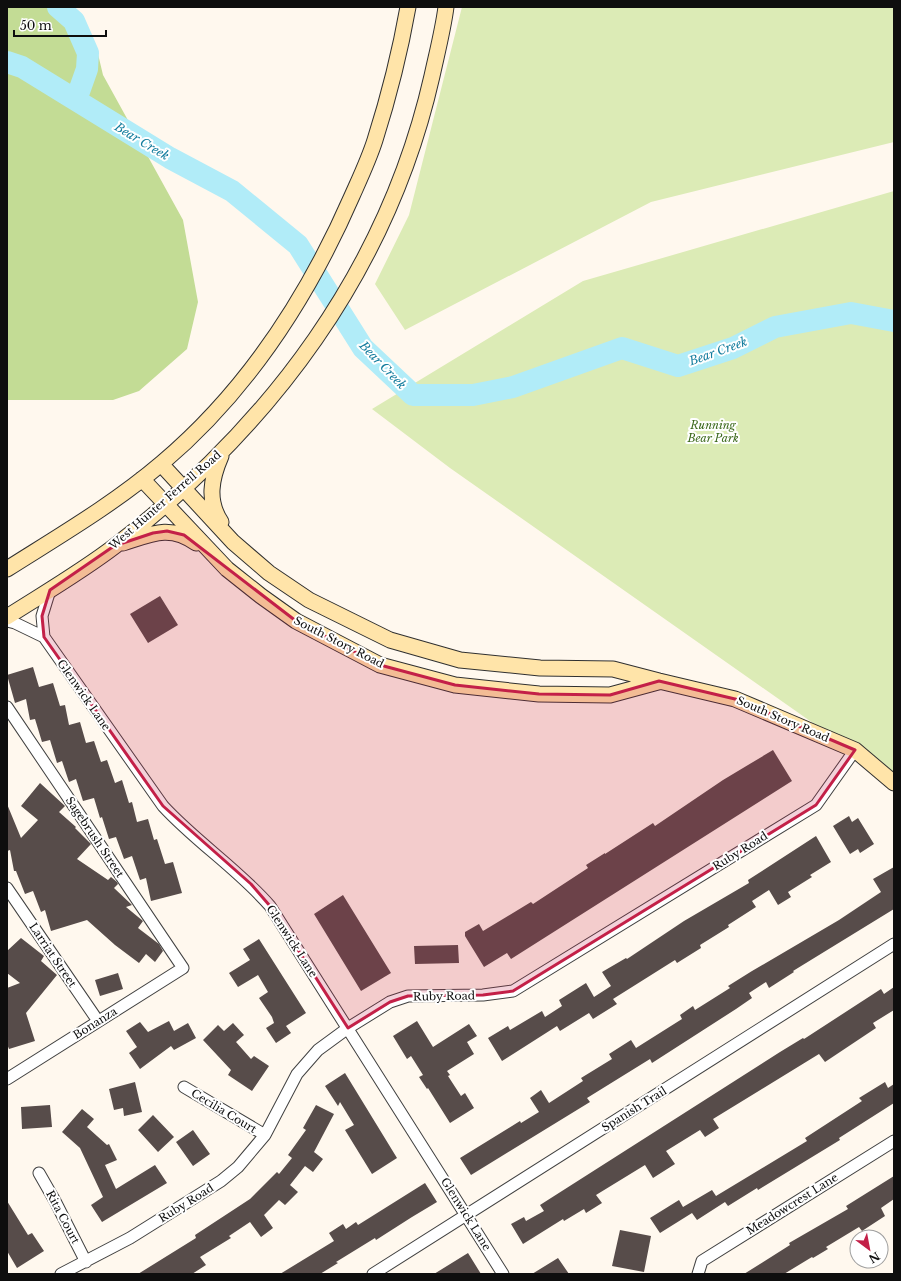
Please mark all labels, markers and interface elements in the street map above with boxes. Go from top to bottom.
scale bar [14,12,106,38]
text: 50 m [20,18,52,33]
water label: Bear Creek [111,118,172,163]
water label: Bear Creek [686,334,749,369]
water label: Bear Creek [356,337,410,392]
park label: Running Bear Park [686,418,739,445]
street label: West Hunter Ferrell Road [105,447,224,553]
street label: South Story Road [292,613,387,671]
street label: Glenwick Lane [54,657,114,733]
street label: South Story Road [735,693,832,745]
street label: Sagebrush Street [63,794,128,881]
street label: Ruby Road [710,828,771,873]
street label: Glenwick Lane [263,902,321,980]
street label: Larriat Street [26,920,80,991]
street label: Ruby Road [413,988,476,1004]
street label: Bonanza [70,1004,120,1042]
street label: Spanish Trail [599,1083,669,1135]
street label: Cecilia Court [189,1086,260,1136]
street label: Meadowcrest Lane [744,1170,840,1238]
street label: Glenwick Lane [438,1175,494,1253]
street label: Ruby Road [156,1180,217,1225]
street label: Rita Court [43,1188,83,1247]
north arrow [849,1229,889,1269]
text: N [866,1249,882,1267]

